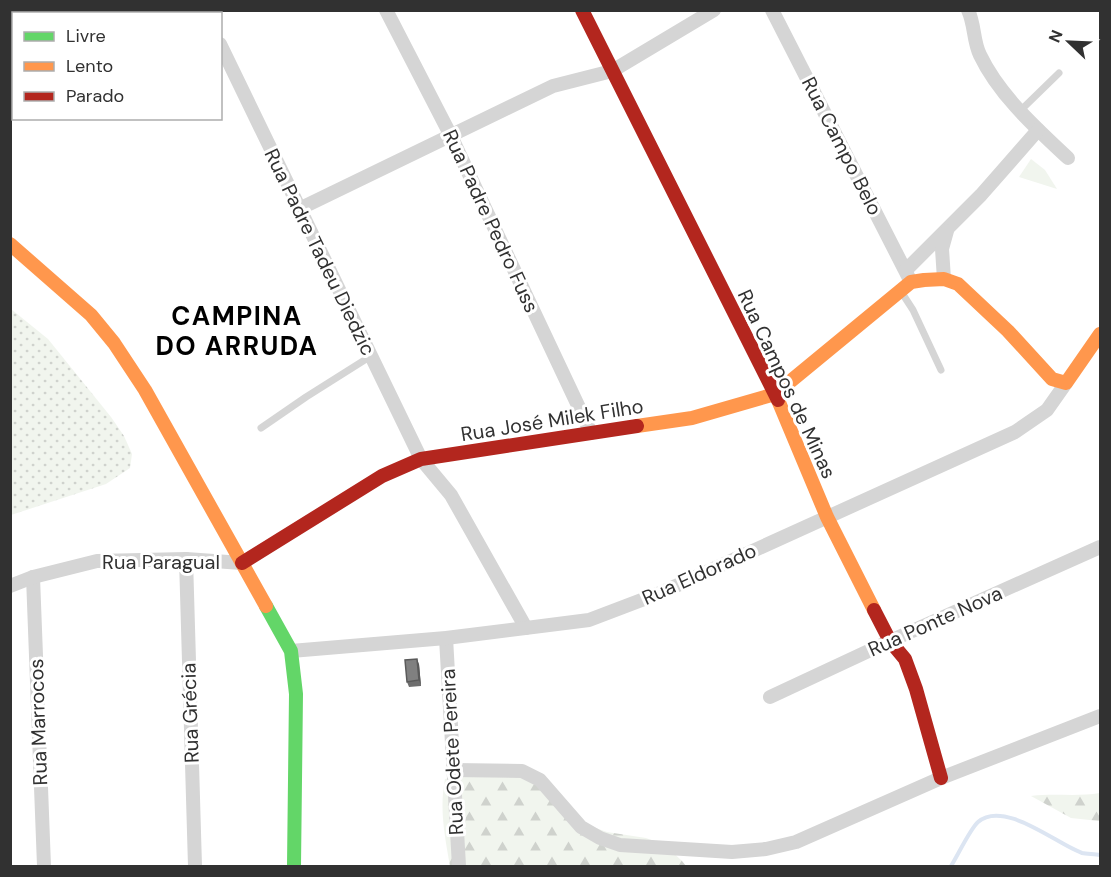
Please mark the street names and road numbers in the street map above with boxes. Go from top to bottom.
street label: Rua Campo Belo [796,72,888,220]
street label: Rua Padre Pedro Fuss [437,125,545,317]
street label: Rua Padre Tadeu Diedzic [259,144,381,360]
street label: Rua Campos de Minas [732,285,842,483]
street label: Rua José Milek Filho [459,393,645,447]
street label: Rua Eldorado [638,537,760,611]
street label: Rua Paragual [102,549,220,575]
street label: Rua Ponte Nova [864,580,1006,662]
street label: Rua Marrocos [23,658,53,786]
street label: Rua Grécia [175,662,205,764]
street label: Rua Odete Pereira [435,668,469,836]

